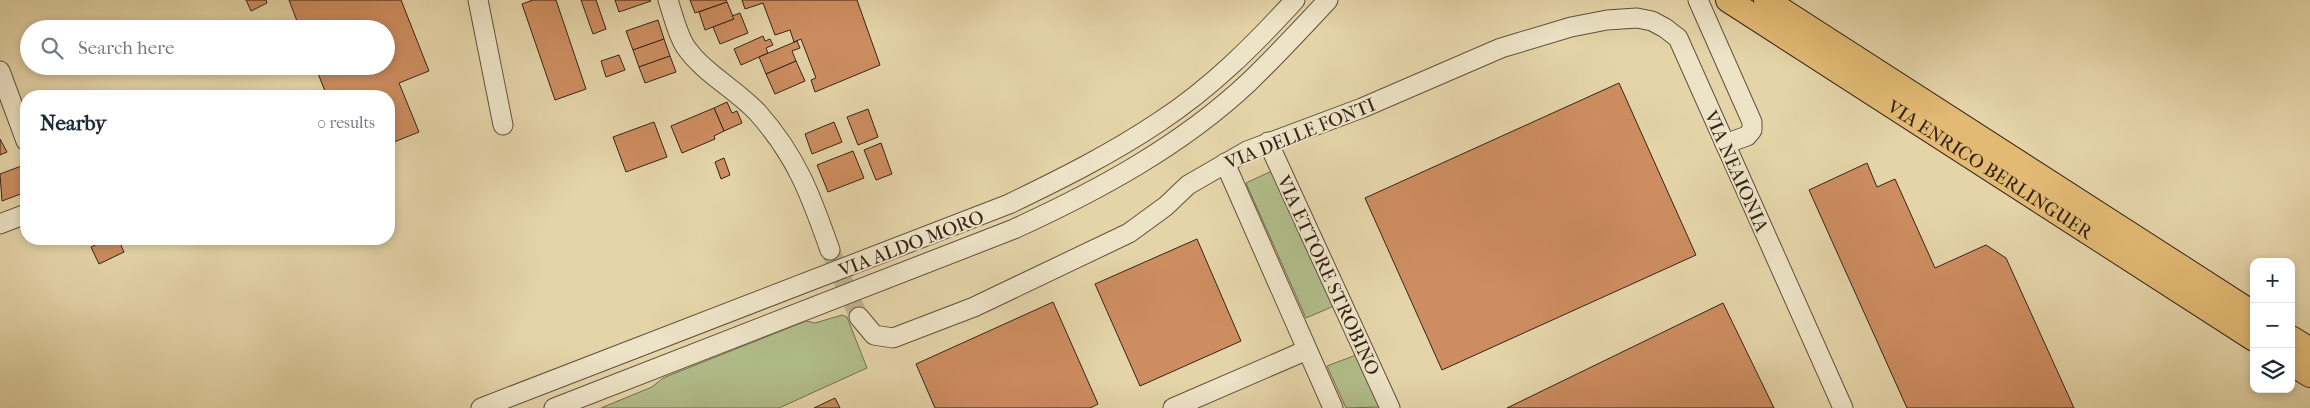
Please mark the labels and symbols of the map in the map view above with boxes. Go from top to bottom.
street label: VIA DELLE FONTI [1221,94,1379,175]
street label: VIA ENRICO BERLINGUER [1882,95,2097,245]
street label: VIA NEAIONIA [1699,106,1773,236]
street label: VIA ETTORE STROBINO [1272,171,1384,379]
street label: VIA ALDO MORO [835,206,987,282]

